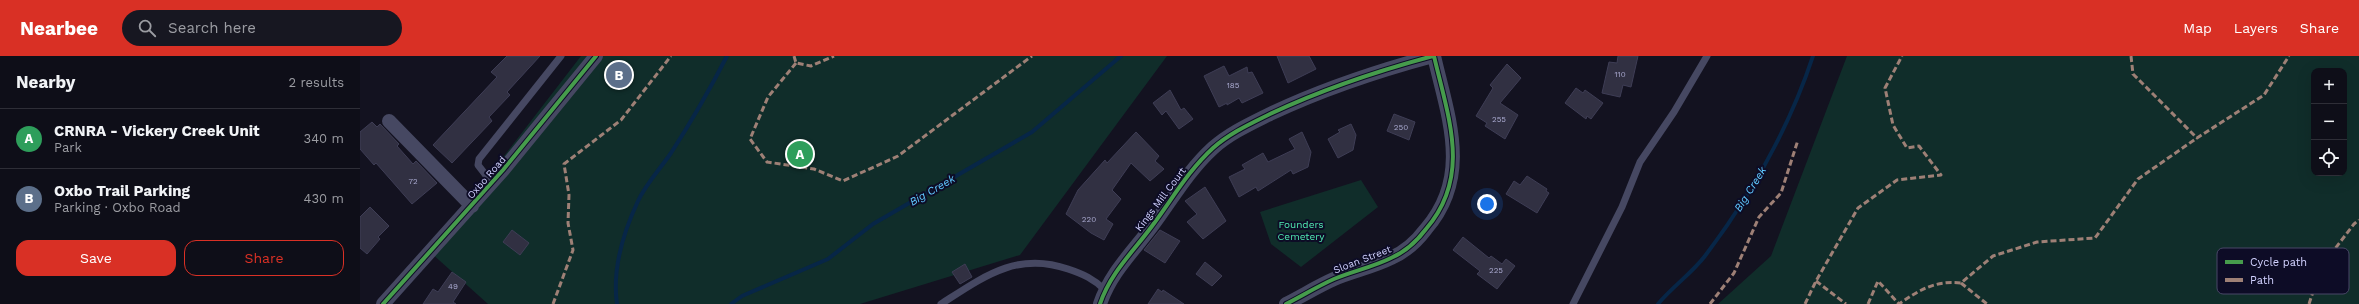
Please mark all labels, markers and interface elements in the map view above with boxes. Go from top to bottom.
search box [122,10,402,46]
text: Nearbee [20,17,98,40]
icon: search [136,17,158,39]
text: Search here [168,19,256,37]
text: Map [2183,20,2212,36]
text: Layers [2234,20,2278,36]
text: Share [2300,20,2339,36]
pin: B [606,60,632,90]
map controls [2311,68,2347,176]
button: + [2311,68,2347,104]
house number: 110 [1614,70,1626,79]
text: Nearby [16,72,75,92]
text: 2 results [289,75,344,90]
house number: 185 [1227,81,1240,90]
button: − [2311,104,2347,140]
house number: 255 [1492,115,1506,124]
text: CRNRA - Vickery Creek Unit [54,122,260,140]
house number: 250 [1394,123,1408,132]
text: A [25,131,33,146]
text: 340 m [304,131,344,146]
pin: A [787,139,813,169]
text: Park [54,140,82,155]
button: locate [2311,140,2347,176]
street label: Oxbo Road [465,154,508,201]
water label: Big Creek [1732,164,1770,214]
street label: Kings Mill Court [1133,165,1188,233]
water label: Big Creek [907,172,958,209]
house number: 72 [408,177,418,186]
text: Oxbo Trail Parking [54,182,190,200]
text: B [25,191,33,206]
text: 430 m [304,191,344,206]
your location [1477,194,1497,214]
text: Parking · Oxbo Road [54,200,181,215]
house number: 220 [1082,215,1096,224]
park label: Founders Cemetery [1278,219,1325,242]
button: Save [16,240,176,276]
button: Share [184,240,344,276]
street label: Sloan Street [1332,243,1393,276]
legend [2217,248,2349,294]
text: Cycle path [2250,256,2307,269]
house number: 225 [1489,266,1503,275]
text: Path [2250,274,2274,287]
house number: 49 [448,282,458,291]

